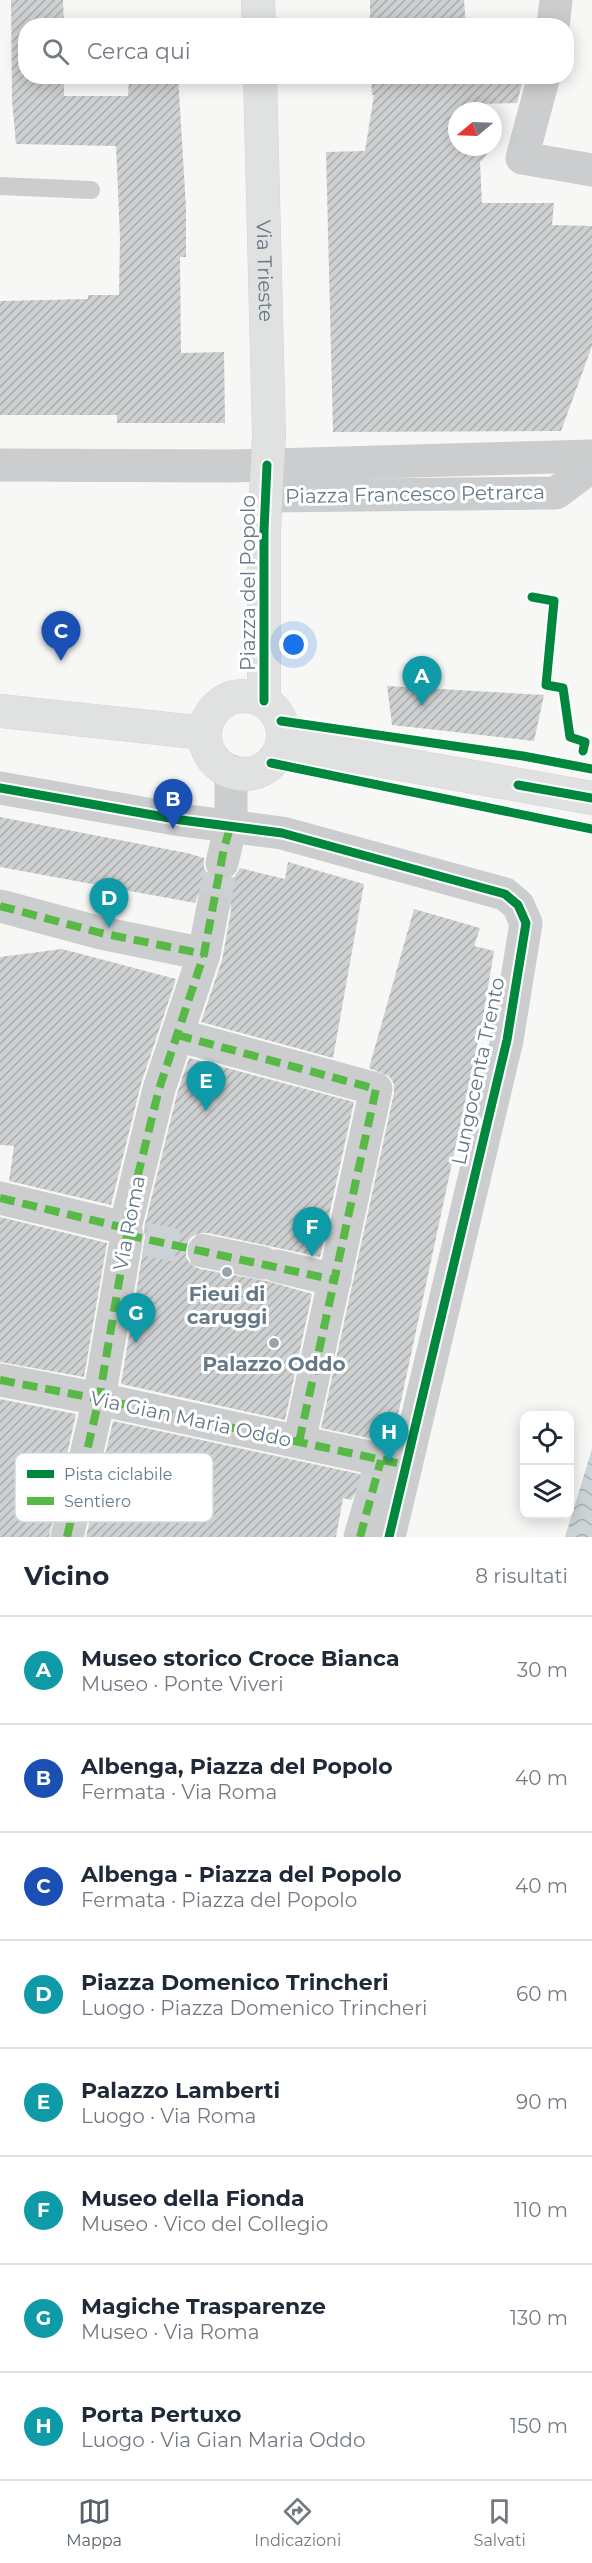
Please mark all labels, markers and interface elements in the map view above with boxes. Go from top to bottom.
search box [18,18,574,84]
icon: search [39,35,72,68]
text: Cerca qui [87,38,191,65]
north arrow [448,102,502,156]
street label: Via Trieste [252,220,278,322]
street label: Piazza Francesco Petrarca [285,480,545,508]
street label: Piazza del Popolo [236,495,260,671]
pin: C [42,612,80,661]
your location [279,630,308,659]
pin: A [402,656,442,706]
pin: B [154,780,192,829]
pin: D [90,878,128,928]
street label: Lungocenta Trento [446,975,510,1167]
pin: E [186,1062,226,1111]
street label: Via Roma [108,1174,150,1272]
pin: F [292,1208,332,1257]
marker: Fieui di caruggi [220,1265,234,1279]
place label: Fieui di caruggi [187,1282,267,1329]
pin: G [116,1294,156,1343]
marker: Palazzo Oddo [267,1336,281,1350]
place label: Palazzo Oddo [202,1352,346,1376]
street label: Via Gian Maria Oddo [88,1386,294,1452]
map controls [520,1411,574,1519]
button: locate [520,1411,574,1465]
pin: H [370,1412,408,1462]
legend [15,1453,213,1522]
text: Pista ciclabile [64,1465,172,1484]
button: layers [520,1465,574,1519]
text: Sentiero [64,1492,131,1511]
text: Vicino [24,1560,109,1592]
text: 8 risultati [475,1564,568,1588]
text: Museo storico Croce Bianca [81,1645,400,1672]
text: A [36,1658,51,1682]
text: 30 m [517,1658,568,1682]
text: Museo · Ponte Viveri [81,1672,284,1696]
text: Albenga, Piazza del Popolo [81,1753,393,1780]
text: B [36,1766,51,1790]
text: 40 m [515,1766,568,1790]
text: Fermata · Via Roma [81,1780,277,1804]
text: Albenga - Piazza del Popolo [81,1861,402,1888]
text: C [36,1874,51,1898]
text: 40 m [515,1874,568,1898]
text: Fermata · Piazza del Popolo [81,1888,357,1912]
text: Piazza Domenico Trincheri [81,1969,389,1996]
text: D [35,1982,52,2006]
text: 60 m [516,1982,568,2006]
text: Luogo · Piazza Domenico Trincheri [81,1996,427,2020]
text: Palazzo Lamberti [81,2077,280,2104]
text: E [37,2090,50,2114]
text: 90 m [516,2090,568,2114]
text: Luogo · Via Roma [81,2104,256,2128]
text: Museo della Fionda [81,2185,305,2212]
text: F [37,2198,50,2222]
text: 110 m [514,2198,568,2222]
text: Museo · Vico del Collegio [81,2212,328,2236]
text: Magiche Trasparenze [81,2293,326,2320]
text: G [36,2306,51,2330]
text: 130 m [510,2306,568,2330]
text: Museo · Via Roma [81,2320,260,2344]
text: Porta Pertuxo [81,2401,241,2428]
text: H [35,2414,52,2438]
text: 150 m [510,2414,568,2438]
text: Luogo · Via Gian Maria Oddo [81,2428,365,2452]
tab: Mappa [66,2495,122,2550]
tab: Indicazioni [254,2495,341,2550]
tab: Salvati [474,2495,526,2550]

